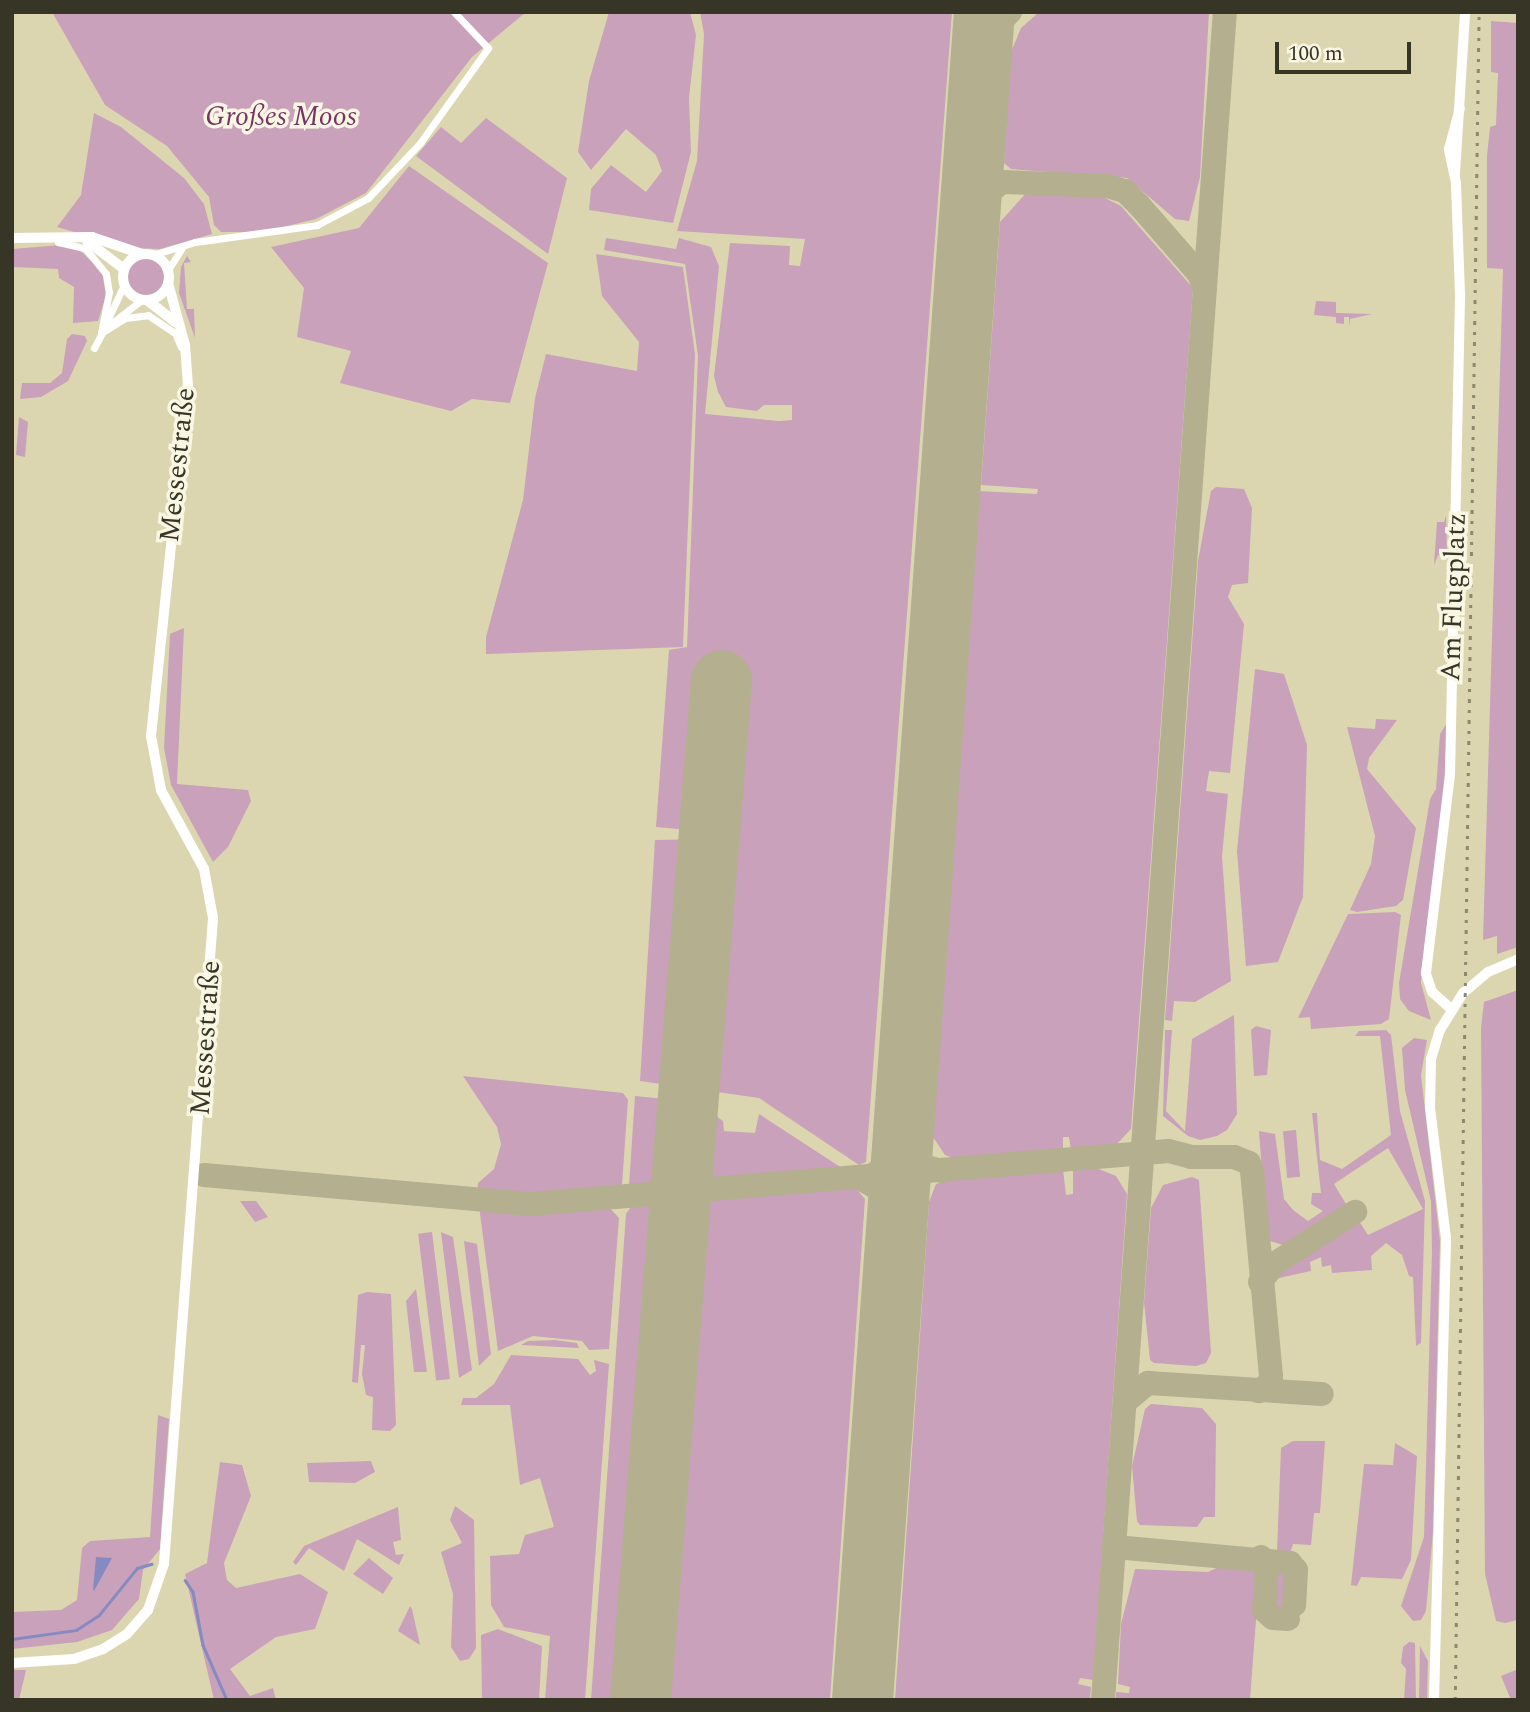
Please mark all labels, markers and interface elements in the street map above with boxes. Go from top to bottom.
scale bar [1278,28,1414,72]
text: 100 m [1288,38,1343,70]
park label: Großes Moos [205,100,357,134]
street label: Messestraße [153,386,203,544]
street label: Am Flugplatz [1434,512,1474,682]
street label: Messestraße [184,959,228,1117]

